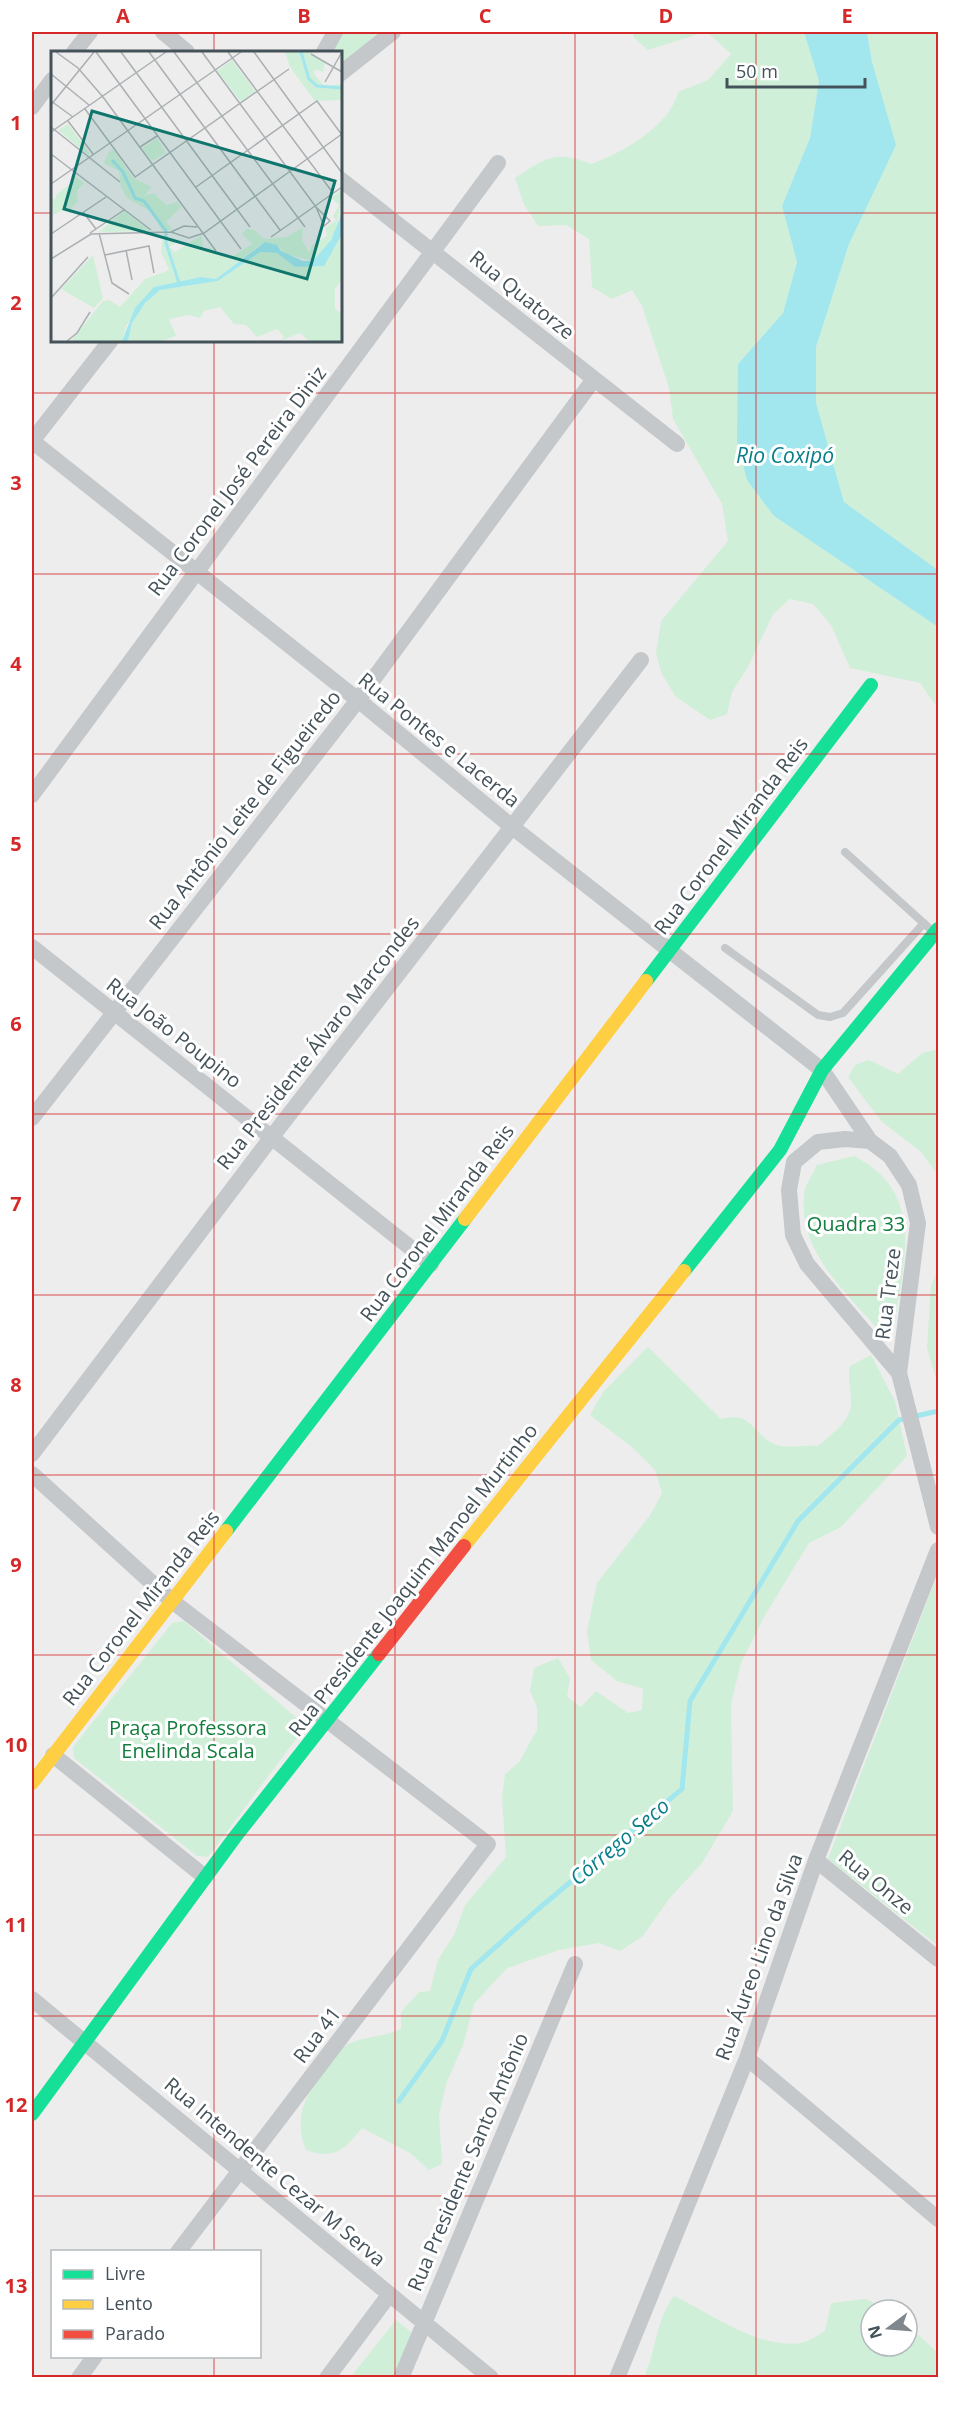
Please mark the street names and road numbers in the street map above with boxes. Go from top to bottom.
street label: Rua Quatorze [464,244,580,345]
street label: Rua Coronel José Pereira Diniz [141,360,332,601]
street label: Rua Pontes e Lacerda [353,666,526,813]
street label: Rua Antônio Leite de Figueiredo [143,684,347,935]
street label: Rua Coronel Miranda Reis [647,731,814,940]
street label: Rua Presidente Álvaro Marcondes [210,910,425,1175]
street label: Rua João Poupino [101,971,247,1094]
street label: Rua Coronel Miranda Reis [353,1118,520,1327]
street label: Rua Treze [869,1247,907,1341]
street label: Rua Presidente Joaquim Manoel Murtinho [282,1418,543,1742]
street label: Rua Coronel Miranda Reis [56,1505,225,1711]
street label: Rua Onze [833,1843,920,1920]
street label: Rua Áureo Lino da Silva [709,1850,809,2064]
street label: Rua 41 [287,2001,347,2068]
street label: Rua Presidente Santo Antônio [401,2028,534,2295]
street label: Rua Intendente Cezar M Serva [159,2071,392,2272]

